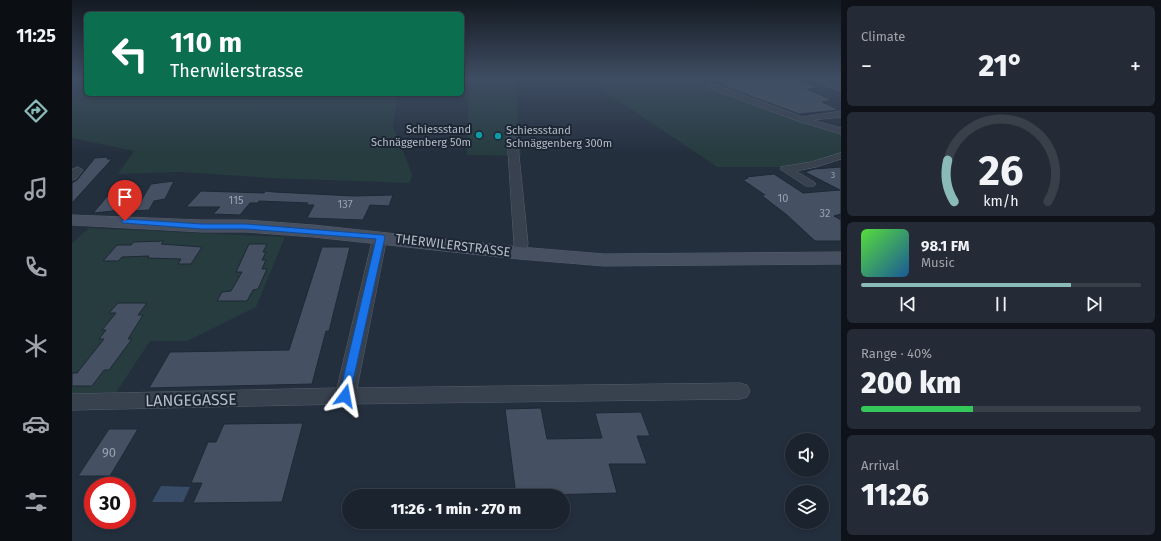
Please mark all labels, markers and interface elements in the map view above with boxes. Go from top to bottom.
text: 11:25 [16,25,56,47]
text: 110 m [170,26,242,59]
icon: left [104,28,156,80]
text: Climate [861,29,905,44]
text: 21° [979,48,1023,84]
text: − [861,53,872,80]
text: + [1130,53,1141,80]
text: Therwilerstrasse [170,60,304,82]
icon: directions [22,97,50,125]
place label: Schiessstand Schnäggenberg 50m [371,123,471,149]
place label: Schiessstand Schnäggenberg 300m [506,124,612,150]
marker: Schiessstand Schnäggenberg 50m [474,130,484,140]
marker: Schiessstand Schnäggenberg 300m [493,131,503,141]
text: 26 [979,146,1023,196]
house number: 3 [831,170,835,180]
icon: music [22,175,50,203]
pin [108,180,142,221]
icon: arrive [114,186,136,208]
house number: 10 [778,192,788,205]
text: km/h [983,193,1019,210]
house number: 115 [229,194,244,207]
house number: 137 [337,198,353,211]
house number: 32 [820,207,830,220]
street label: THERWILERSTRASSE [395,230,512,260]
text: 98.1 FM [921,237,969,255]
icon: phone [22,253,50,281]
text: Music [921,255,955,270]
icon: previous [897,293,919,315]
icon: pause [990,293,1012,315]
icon: next [1083,293,1105,315]
icon: climate [22,332,50,360]
text: Range · 40% [861,346,932,361]
text: 200 km [861,365,961,401]
position arrow [324,375,366,417]
street label: LANGEGASSE [145,390,237,410]
icon: car [22,410,50,438]
map controls [785,433,829,529]
button: sound [785,433,829,477]
house number: 90 [102,445,116,460]
text: Arrival [861,458,899,473]
speed limit sign: 30 [84,477,136,529]
text: 11:26 [861,477,929,513]
button: layers [785,485,829,529]
icon: filters [22,488,50,516]
text: 11:26 · 1 min · 270 m [391,500,521,518]

